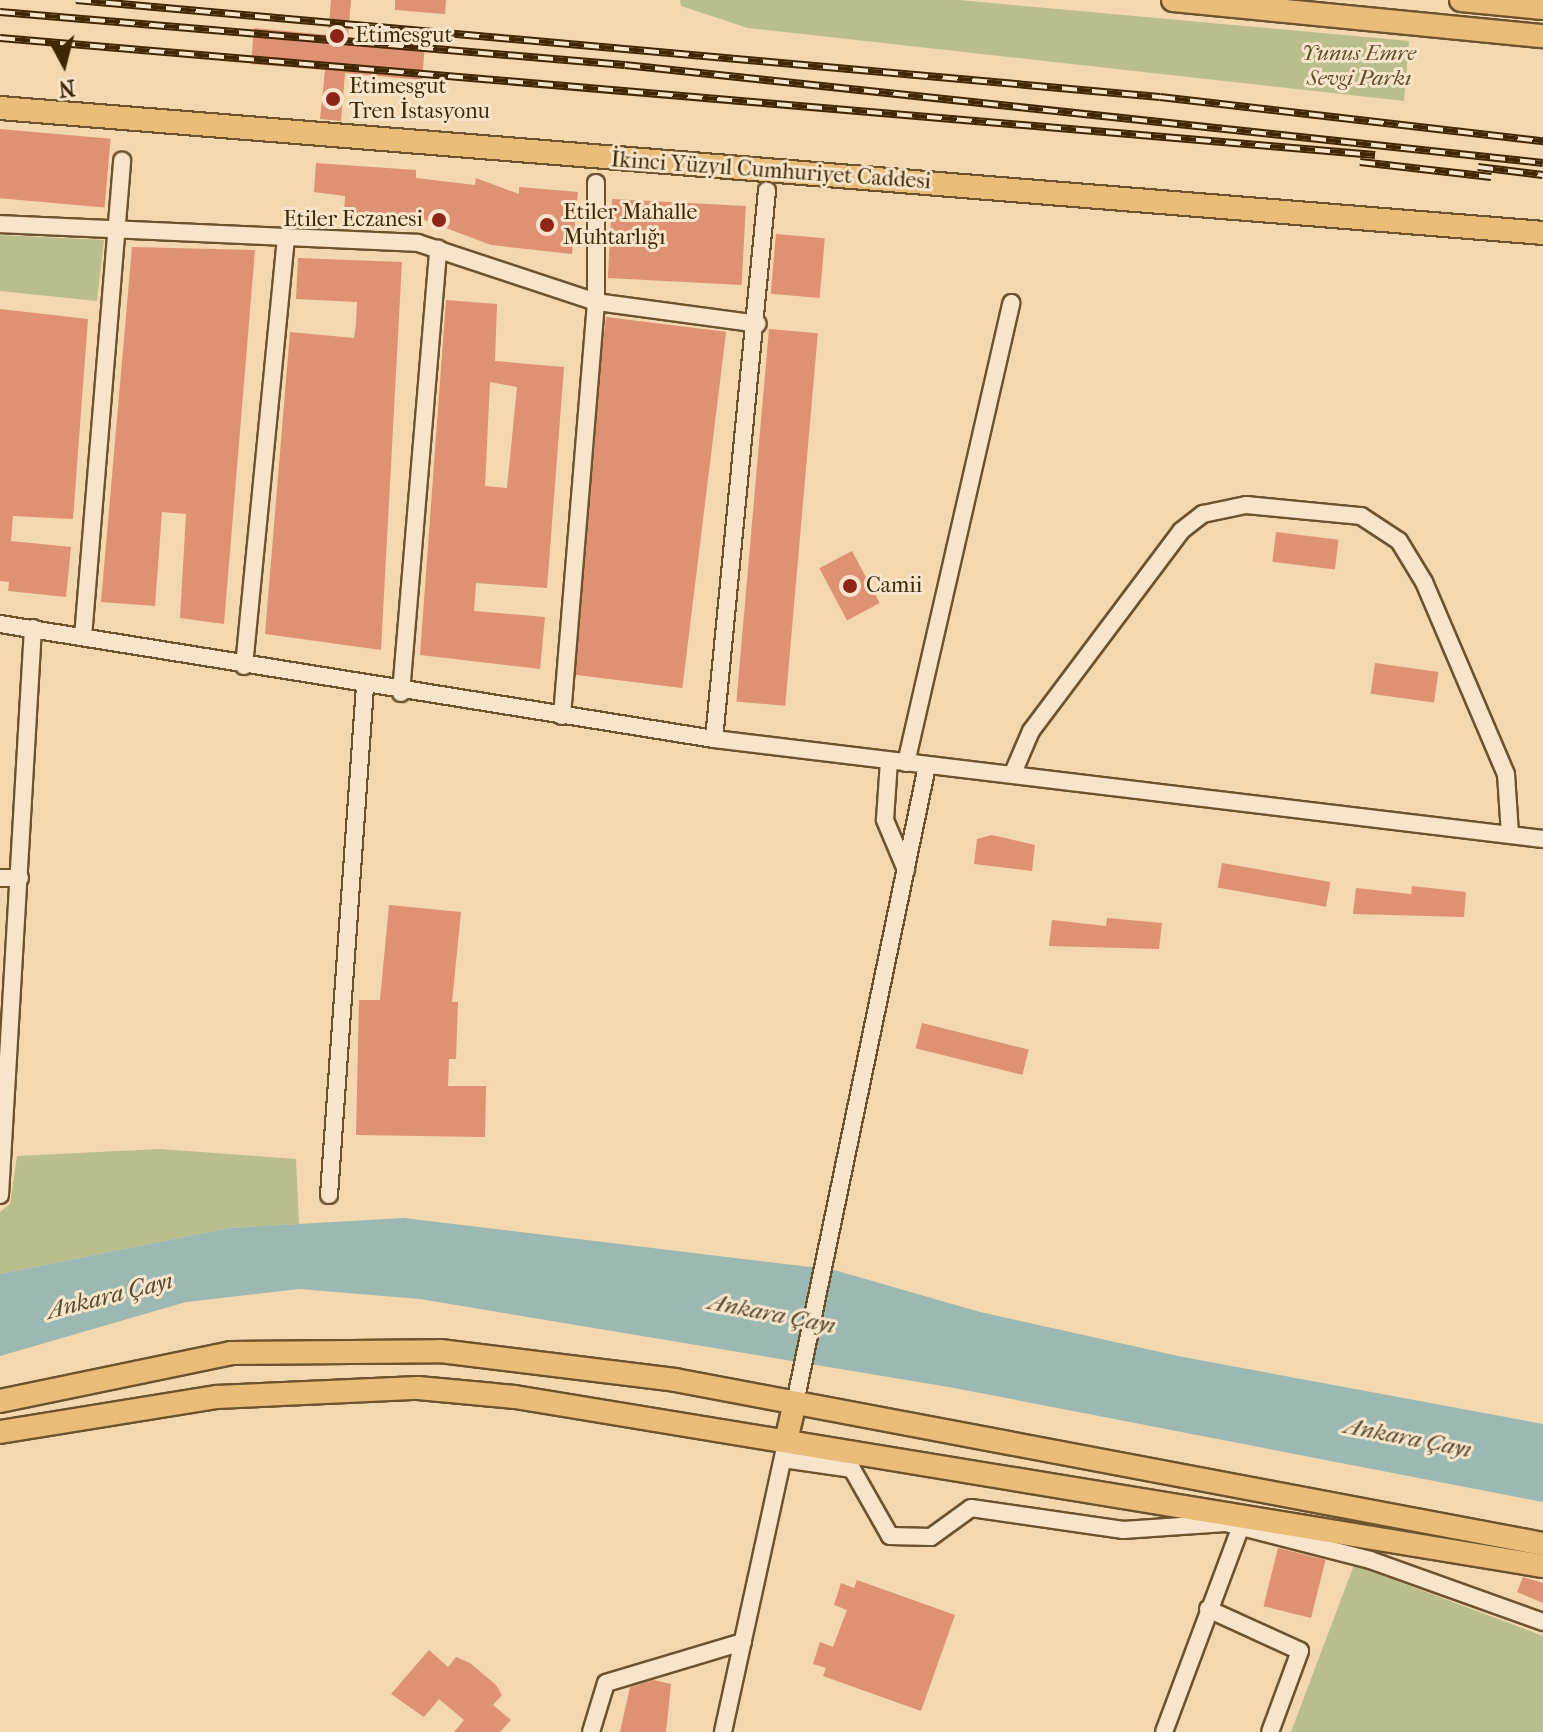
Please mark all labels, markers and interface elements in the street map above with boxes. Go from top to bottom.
place label: Etimesgut [355,23,452,49]
north arrow [24,24,104,104]
marker: Etimesgut [326,25,348,47]
park label: Yunus Emre Sevgi Parkı [1302,40,1416,92]
place label: Etimesgut Tren İstasyonu [349,73,490,124]
text: N [57,74,77,102]
marker: Etimesgut Tren İstasyonu [324,90,342,108]
street label: İkinci Yüzyıl Cumhuriyet Caddesi [610,147,932,195]
place label: Etiler Mahalle Muhtarlığı [563,199,697,250]
place label: Etiler Eczanesi [283,207,423,233]
marker: Etiler Eczanesi [430,211,448,229]
marker: Etiler Mahalle Muhtarlığı [538,216,556,234]
place label: Camii [866,573,922,599]
marker: Camii [841,577,859,595]
water label: Ankara Çayı [44,1266,176,1326]
water label: Ankara Çayı [706,1288,838,1340]
water label: Ankara Çayı [1342,1412,1474,1464]

